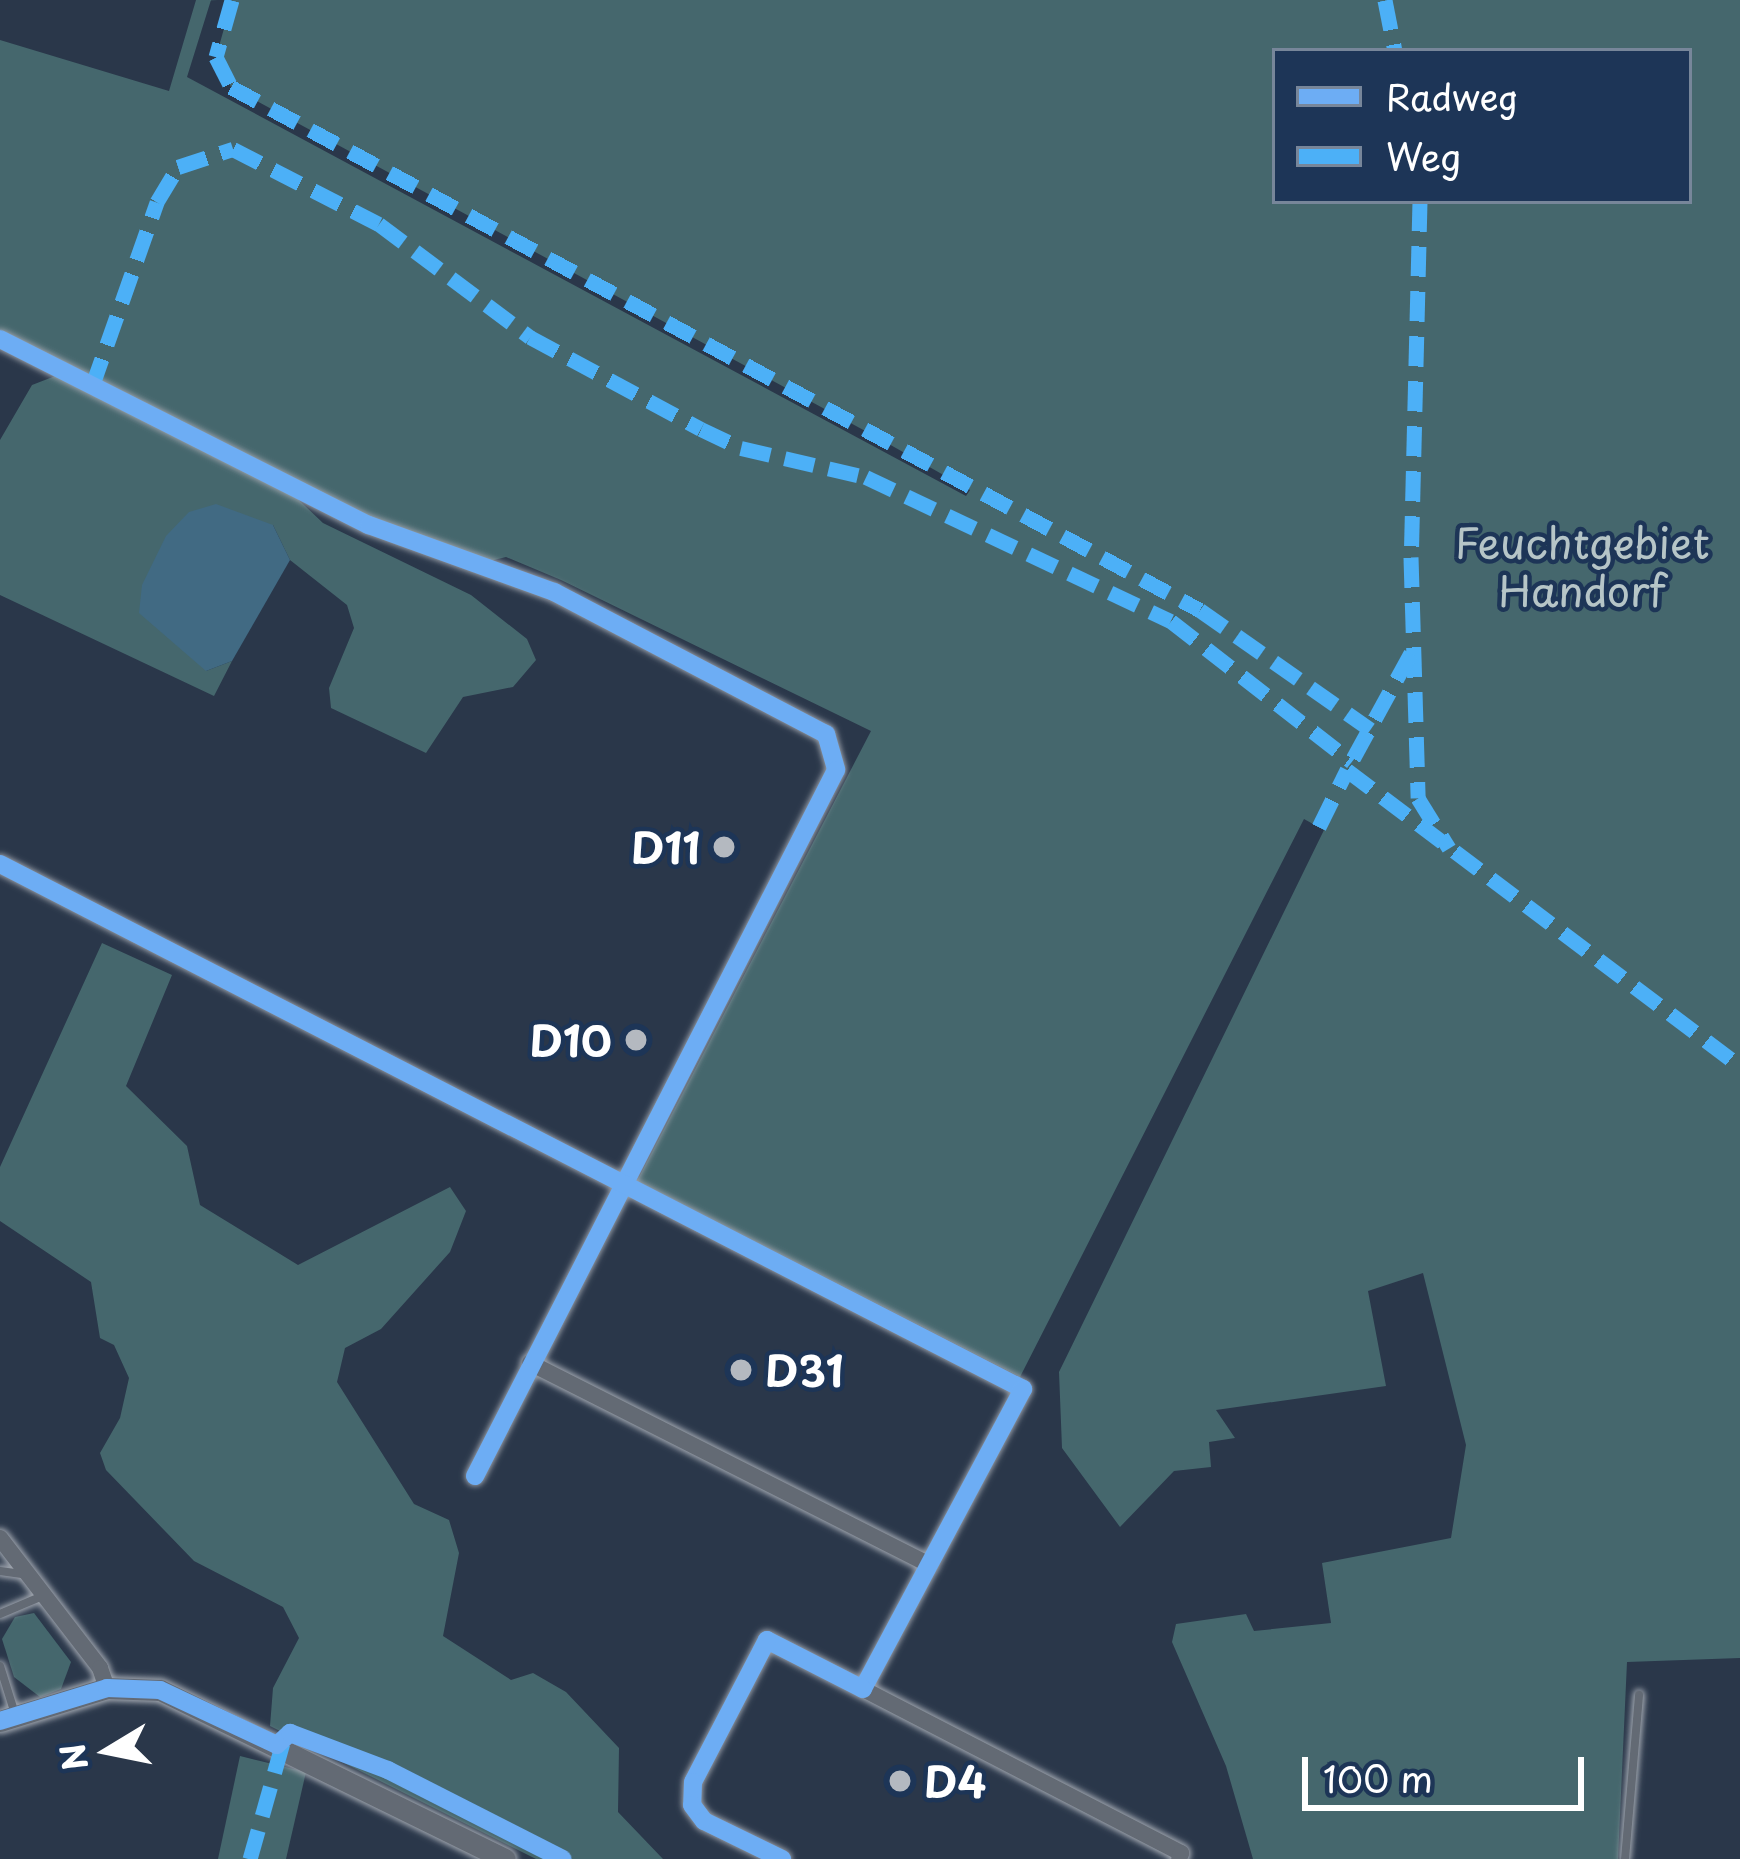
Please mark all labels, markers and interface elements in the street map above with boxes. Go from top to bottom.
legend [1272,48,1692,204]
text: Radweg [1386,69,1518,123]
text: Weg [1386,129,1461,183]
park label: Feuchtgebiet Handorf [1454,517,1710,616]
place label: D11 [631,822,700,872]
marker: D11 [711,834,737,860]
place label: D10 [530,1015,612,1065]
marker: D10 [623,1027,649,1053]
place label: D31 [765,1345,843,1395]
marker: D31 [728,1357,754,1383]
north arrow [48,1691,168,1811]
scale bar [1308,1733,1590,1807]
text: N [46,1740,99,1774]
text: 100 m [1323,1751,1433,1805]
place label: D4 [924,1756,986,1806]
marker: D4 [887,1768,913,1794]

